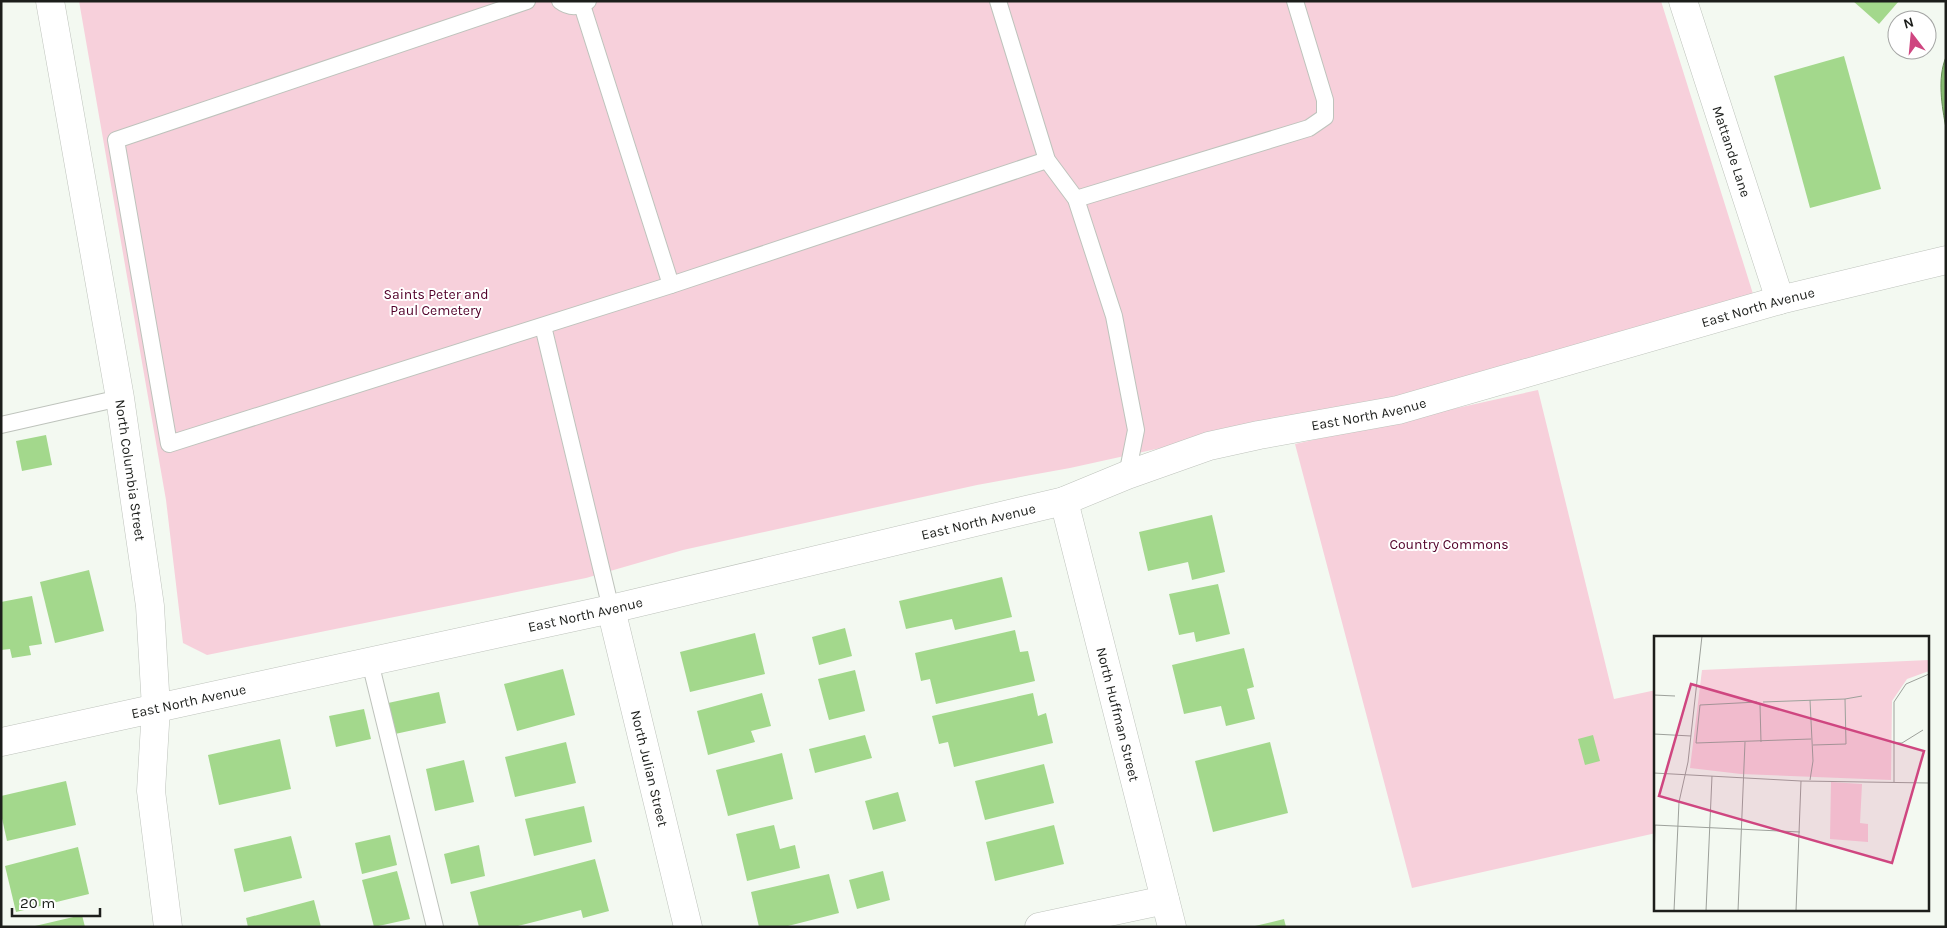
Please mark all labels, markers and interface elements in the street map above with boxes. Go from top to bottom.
north arrow [1887,10,1937,60]
text: N [1901,13,1916,33]
street label: Mattande Lane [1709,103,1755,199]
street label: East North Avenue [1699,283,1816,331]
park label: Saints Peter and Paul Cemetery [384,286,488,319]
street label: East North Avenue [1310,394,1428,434]
street label: North Columbia Street [112,398,149,542]
street label: East North Avenue [919,500,1037,543]
park label: Country Commons [1389,536,1509,553]
street label: East North Avenue [526,593,644,635]
inset map [1654,636,1930,910]
street label: North Huffman Street [1093,645,1143,783]
street label: East North Avenue [130,680,248,722]
street label: North Julian Street [627,708,672,828]
scale bar [12,886,100,918]
text: 20 m [20,894,55,912]

